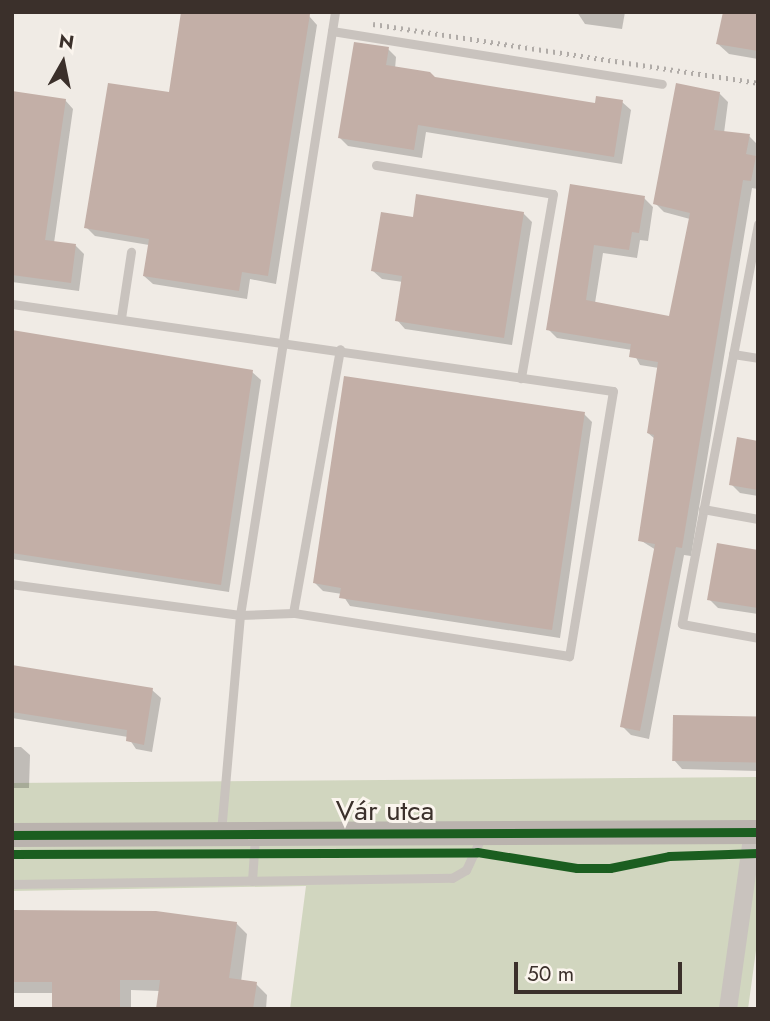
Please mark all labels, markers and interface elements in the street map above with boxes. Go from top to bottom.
text: N [57,27,76,56]
north arrow [28,28,98,98]
street label: Vár utca [336,794,434,828]
scale bar [518,948,686,992]
text: 50 m [527,959,574,989]

